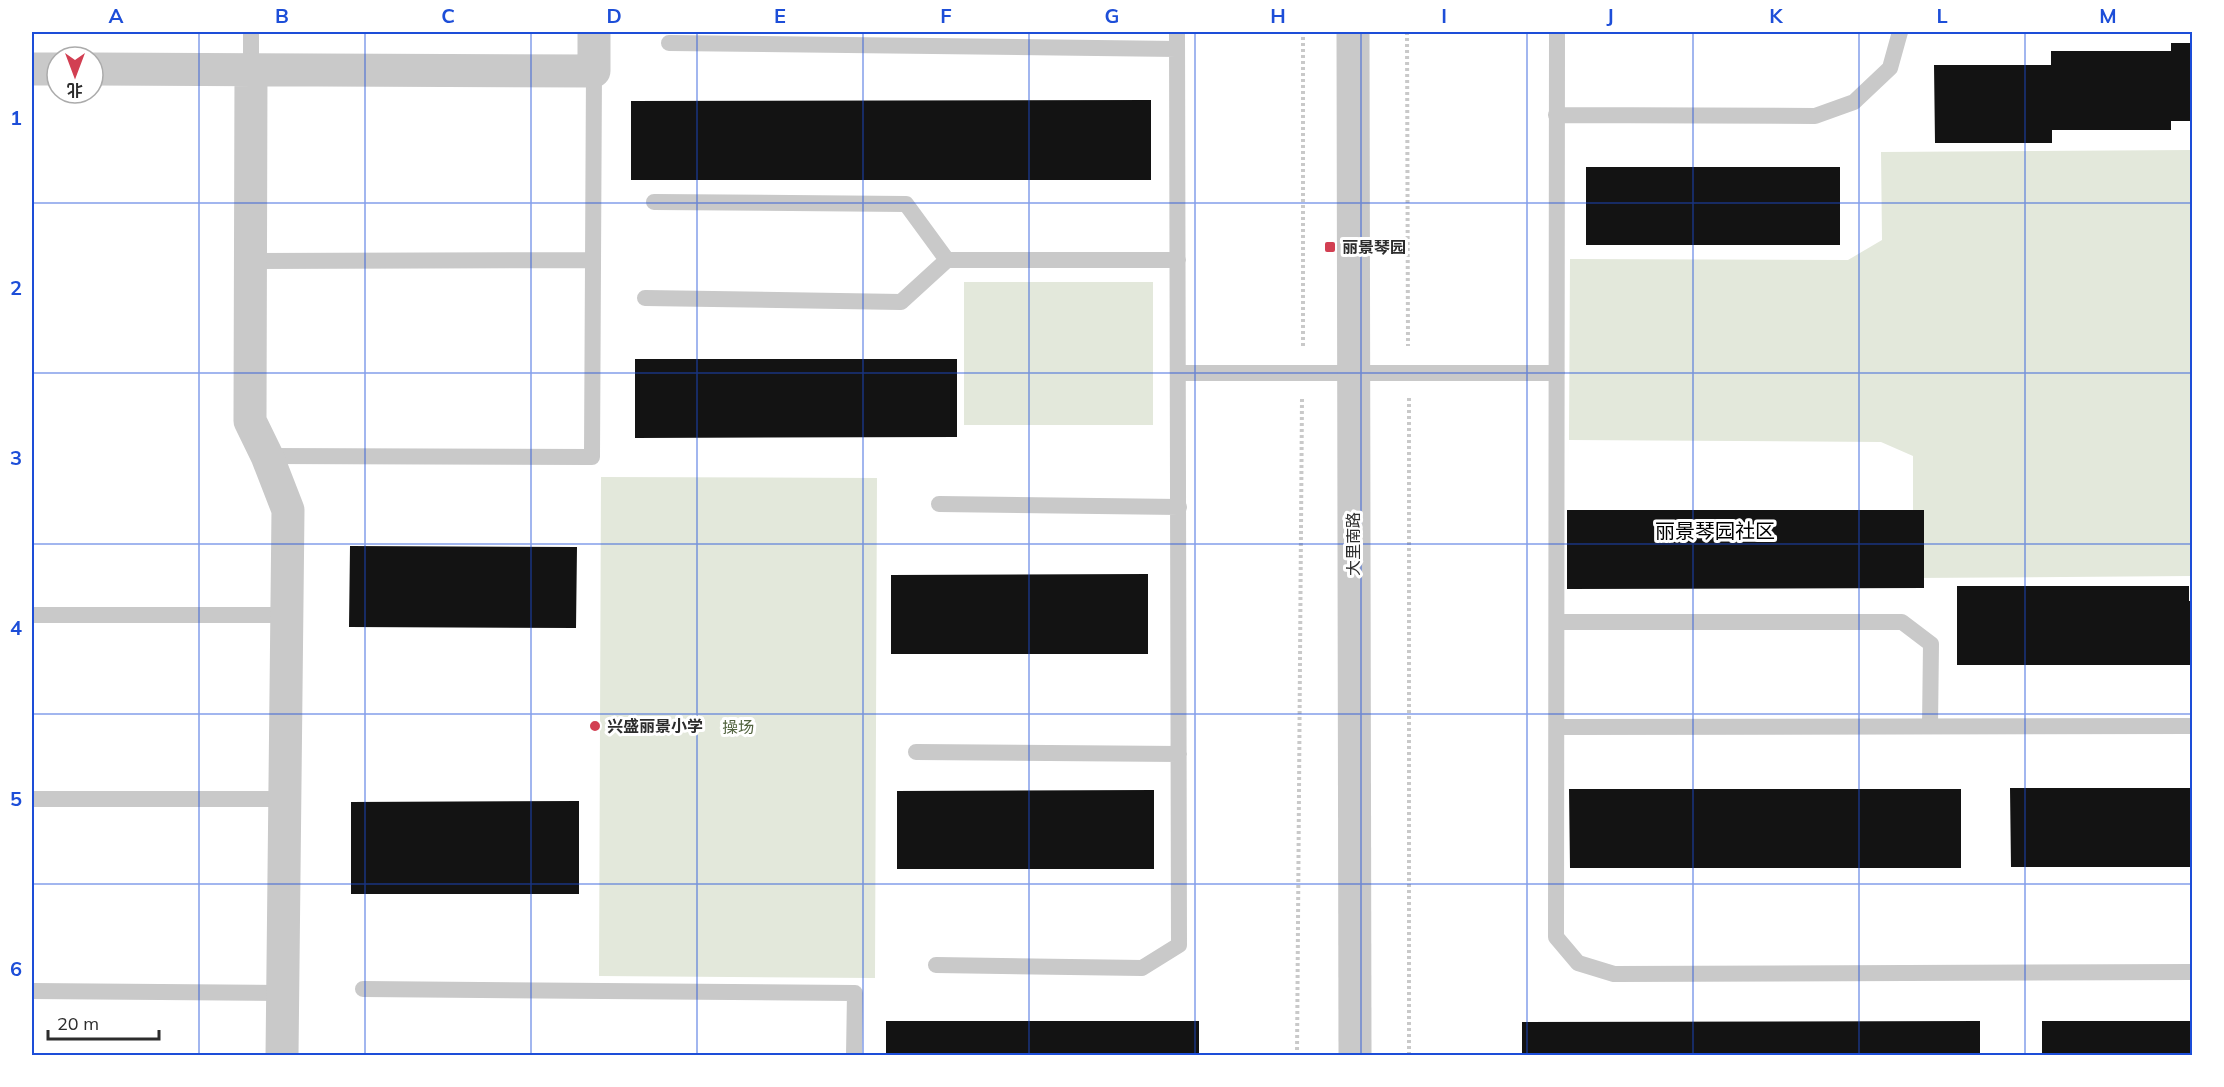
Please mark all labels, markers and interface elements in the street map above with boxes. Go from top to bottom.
text: A [109,3,124,28]
text: B [275,3,289,28]
text: C [441,3,455,28]
text: D [606,3,622,28]
text: E [774,3,786,28]
text: F [940,3,952,28]
text: G [1105,3,1119,28]
text: H [1270,3,1286,28]
text: I [1441,3,1447,28]
text: J [1606,3,1614,28]
text: K [1769,3,1783,28]
text: L [1936,3,1948,28]
text: M [2099,3,2117,28]
north arrow [45,45,105,105]
text: 北 [67,80,83,100]
text: 1 [10,105,22,130]
place label: 丽景琴园 [1342,237,1406,257]
marker: 丽景琴园 [1323,240,1337,254]
text: 2 [10,275,22,300]
text: 3 [10,445,22,470]
street label: 大里南路 [1343,512,1363,576]
district label: 丽景琴园社区 [1655,518,1775,543]
text: 4 [10,615,22,640]
place label: 兴盛丽景小学 [607,716,703,736]
park label: 操场 [722,717,754,737]
marker: 兴盛丽景小学 [588,719,602,733]
text: 5 [10,786,22,811]
text: 6 [10,956,22,981]
scale bar [48,1003,159,1041]
text: 20 m [57,1012,99,1035]

